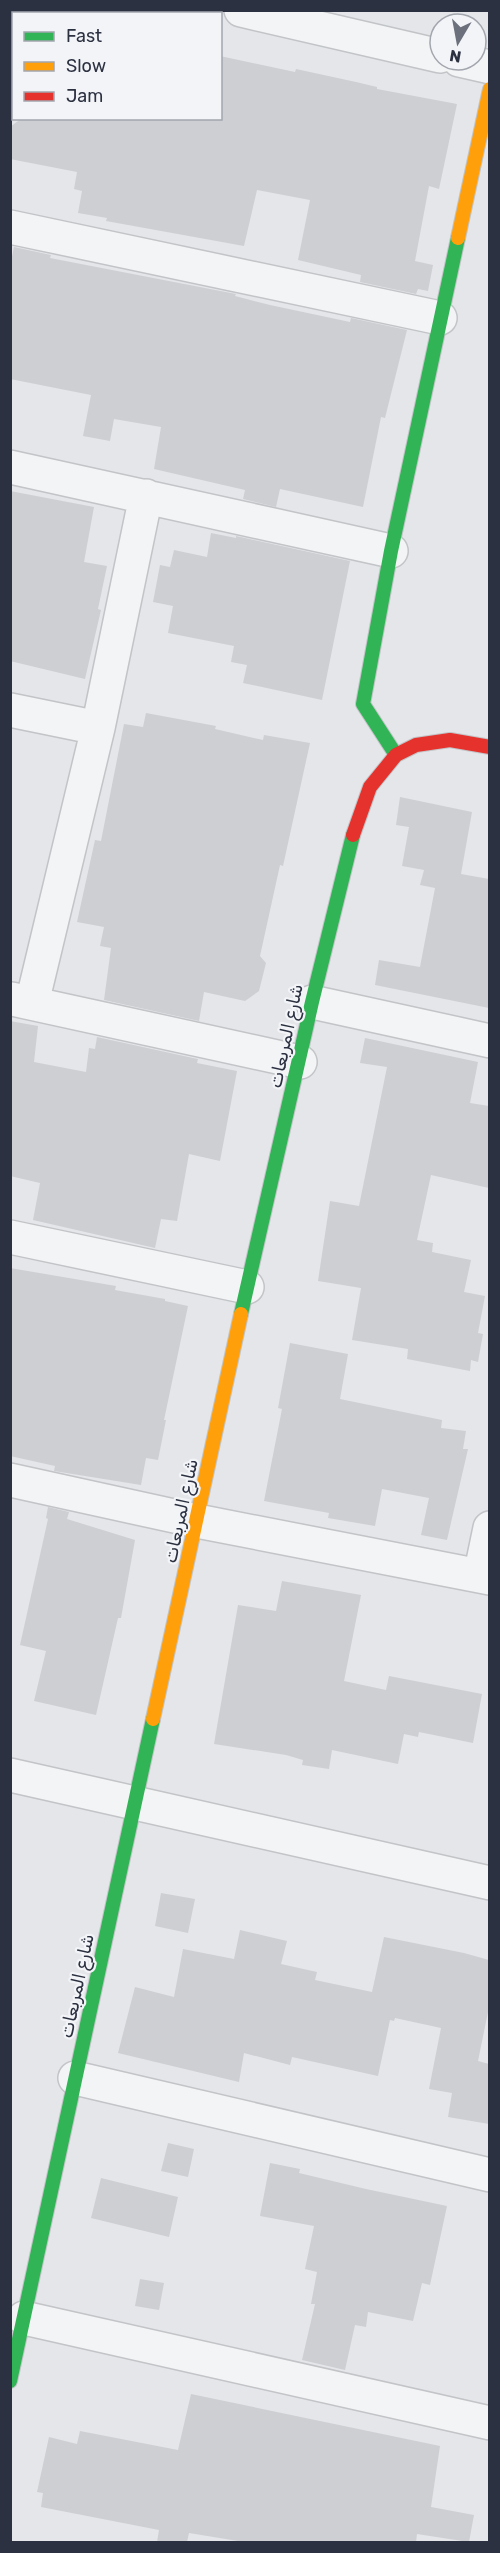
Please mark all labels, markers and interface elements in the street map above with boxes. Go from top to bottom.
legend [12,12,222,120]
north arrow [428,12,488,72]
text: Fast [66,25,102,47]
text: N [448,46,463,67]
text: Slow [66,55,106,77]
text: Jam [66,85,103,107]
street label: شارع المربعات [264,982,309,1090]
street label: شارع المربعات [159,1457,204,1565]
street label: شارع المربعات [55,1932,100,2040]

